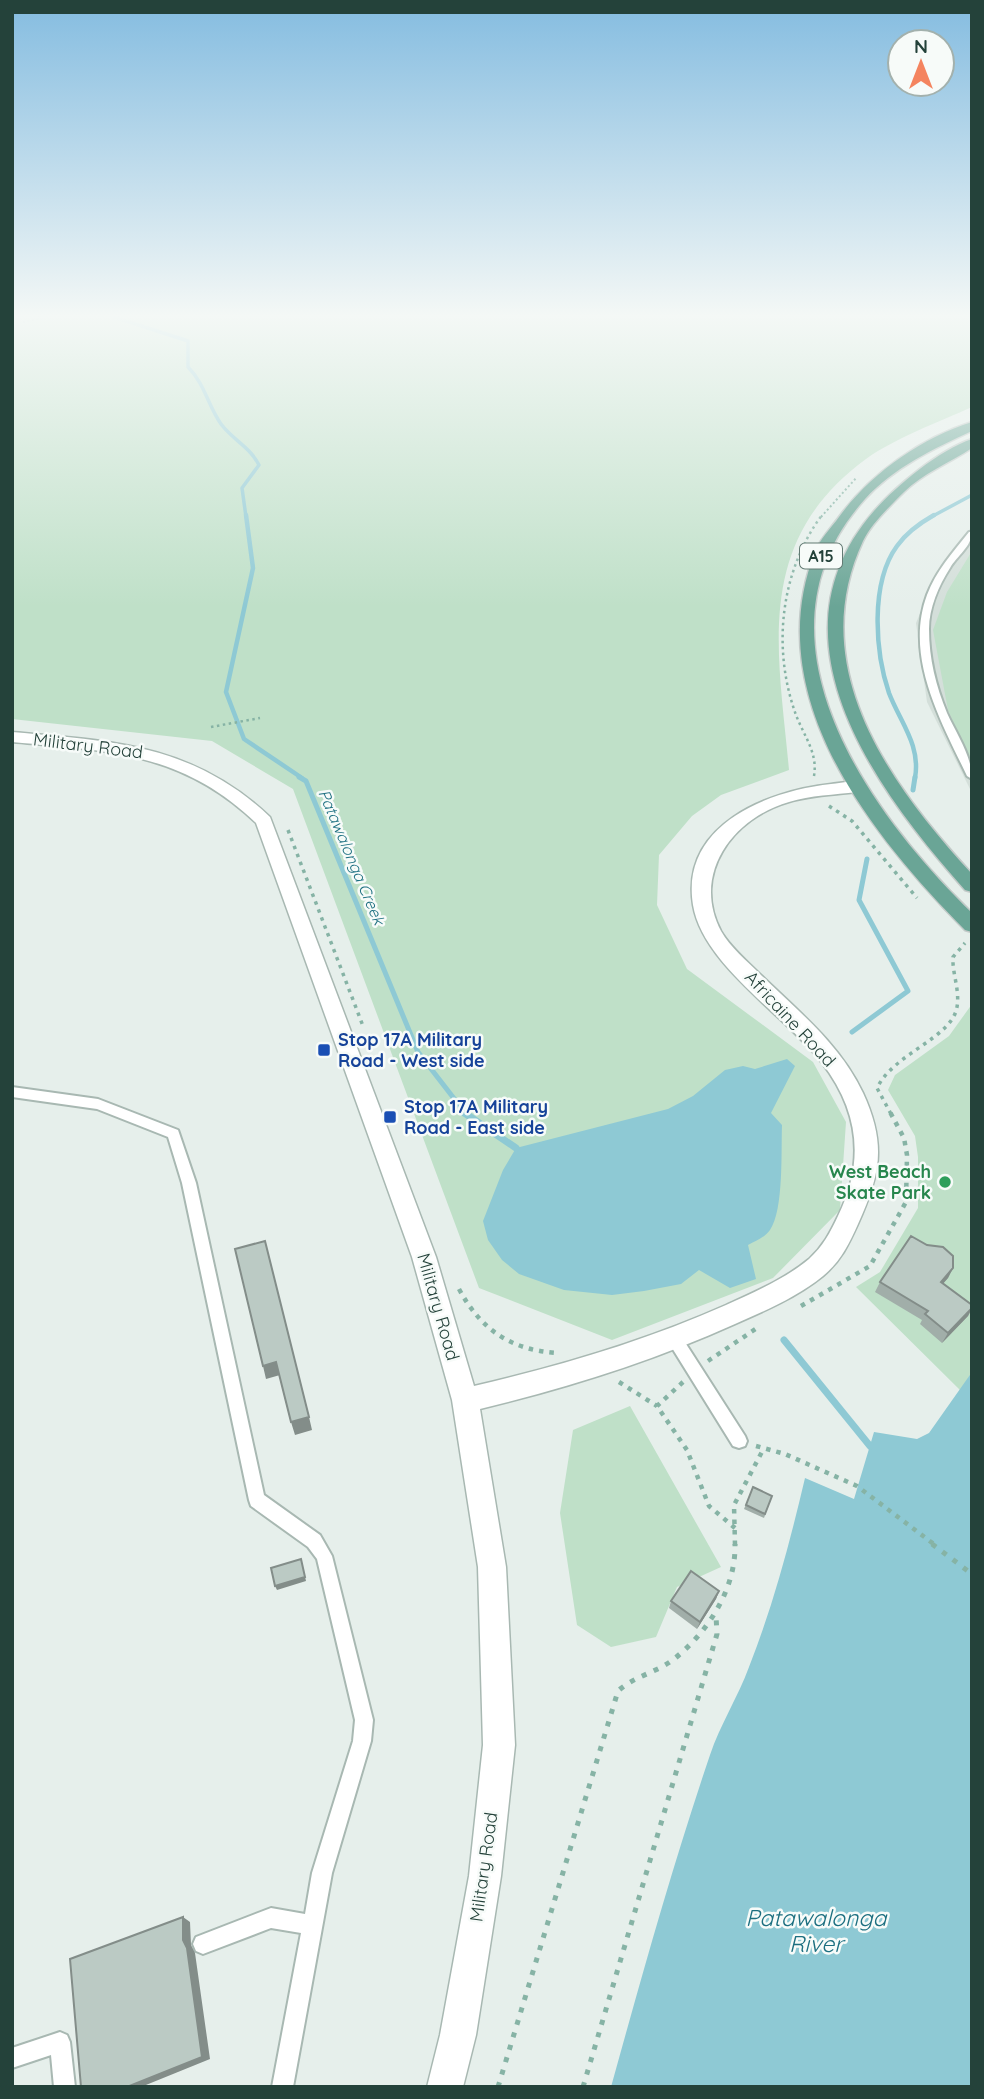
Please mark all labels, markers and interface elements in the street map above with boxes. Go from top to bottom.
north arrow [886,28,956,98]
text: N [914,34,928,58]
road number: A15 [800,544,842,568]
street label: Military Road [32,727,144,764]
water label: Patawalonga Creek [314,786,390,929]
street label: Africaine Road [740,966,841,1072]
place label: Stop 17A Military Road - West side [338,1028,485,1072]
marker: Stop 17A Military Road - West side [316,1042,332,1058]
place label: Stop 17A Military Road - East side [404,1095,548,1139]
marker: Stop 17A Military Road - East side [382,1109,398,1125]
place label: West Beach Skate Park [829,1160,931,1204]
marker: West Beach Skate Park [937,1174,953,1190]
street label: Military Road [412,1251,465,1363]
street label: Military Road [464,1811,503,1923]
water label: Patawalonga River [746,1903,887,1958]

